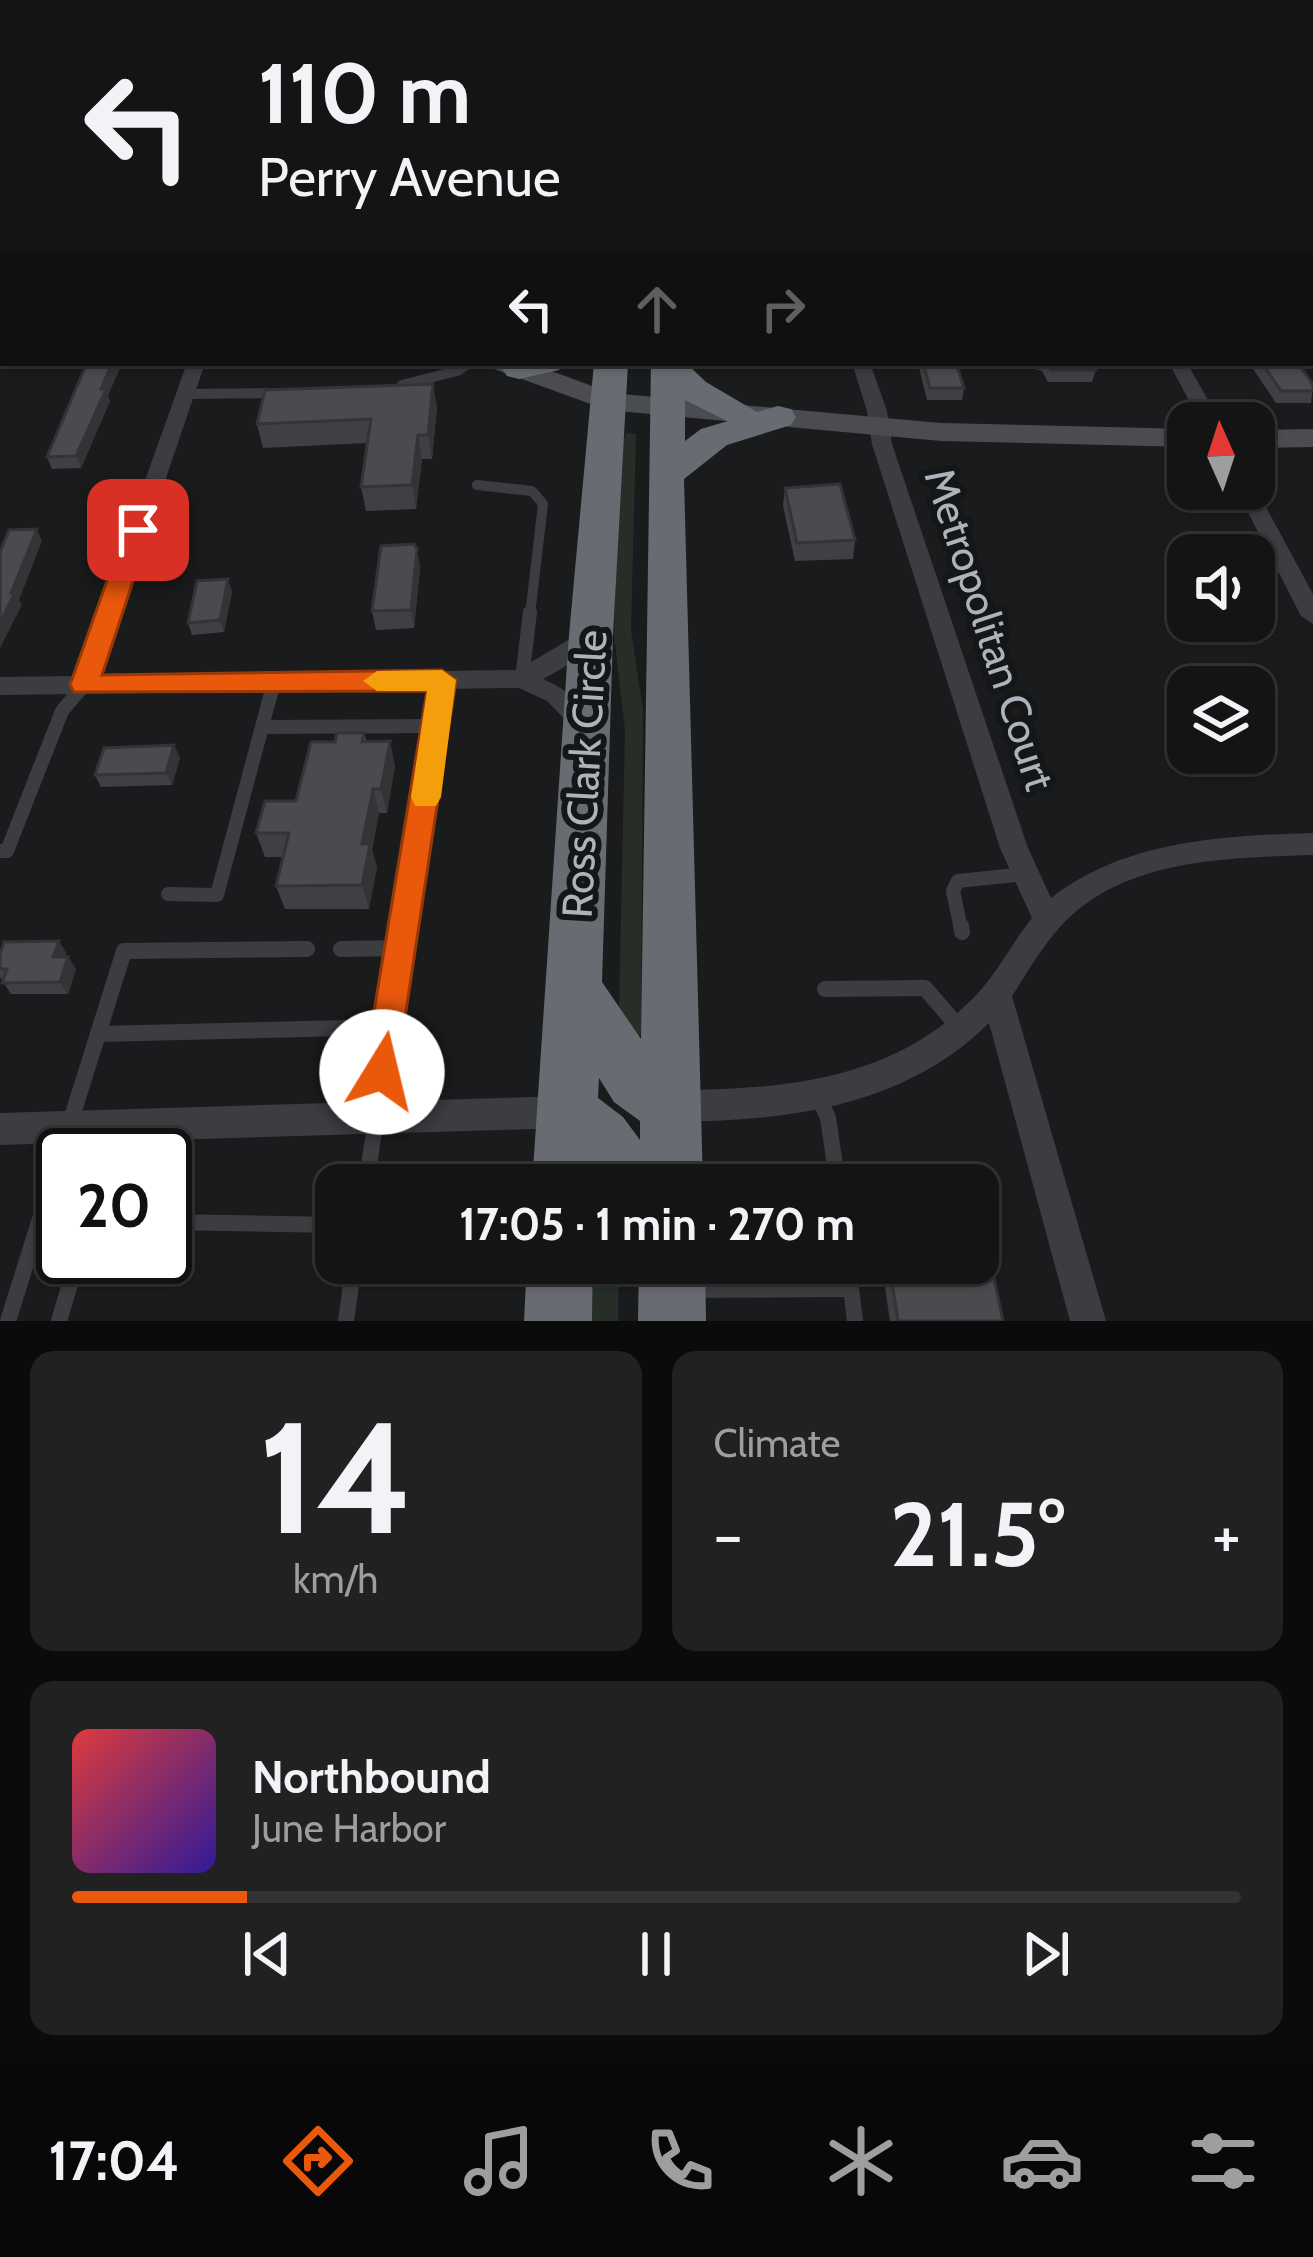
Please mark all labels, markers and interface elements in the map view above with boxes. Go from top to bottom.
text: 110 m [258,42,471,144]
icon: left [60,48,216,204]
text: Perry Avenue [258,144,561,210]
icon: left [498,276,564,342]
icon: ahead [624,276,690,342]
icon: right [750,276,816,342]
north arrow [1167,402,1275,510]
map controls [1167,402,1275,774]
street label: Metropolitan Court [913,461,1067,797]
pin [87,479,189,581]
icon: arrive [105,497,171,563]
button: sound [1167,534,1275,642]
street label: Ross Clark Circle [550,629,618,919]
button: layers [1167,666,1275,774]
position arrow [319,1009,445,1135]
speed limit sign: 20 [36,1128,192,1284]
text: 17:05 · 1 min · 270 m [459,1197,855,1251]
text: 14 [259,1382,413,1572]
text: Climate [714,1419,840,1467]
text: 21.5° [890,1479,1065,1589]
text: − [714,1494,743,1575]
text: + [1212,1494,1241,1575]
text: km/h [293,1555,378,1603]
text: Northbound [252,1750,491,1804]
text: June Harbor [252,1804,446,1852]
icon: previous [234,1921,300,1987]
icon: pause [623,1921,689,1987]
icon: next [1013,1921,1079,1987]
icon: directions [276,2119,360,2203]
icon: music [457,2119,541,2203]
icon: phone [638,2119,722,2203]
icon: climate [819,2119,903,2203]
icon: car [1000,2119,1084,2203]
icon: filters [1181,2119,1265,2203]
text: 17:04 [48,2128,180,2194]

